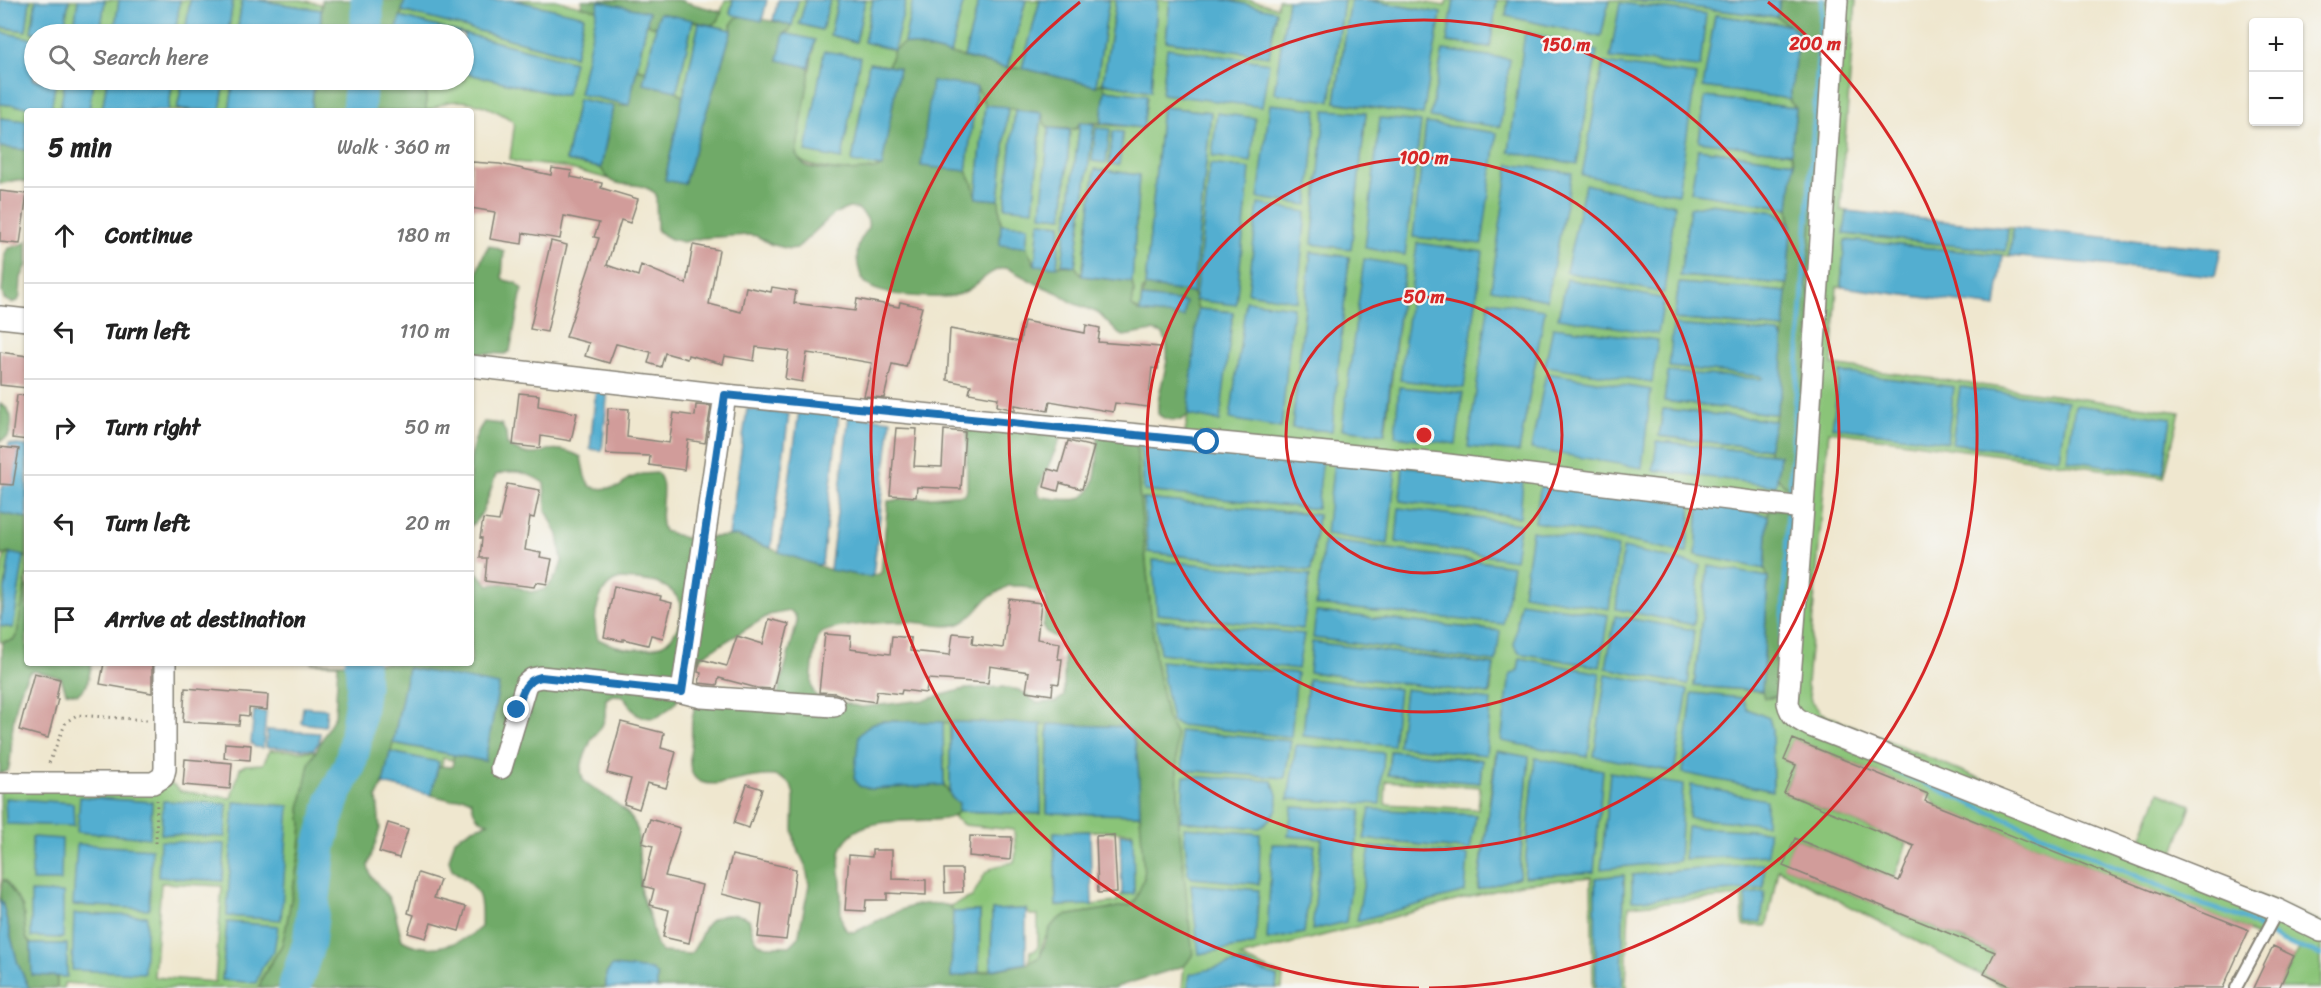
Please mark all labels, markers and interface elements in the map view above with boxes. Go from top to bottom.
map controls [2249,18,2303,126]
button: + [2249,18,2303,72]
search box [24,24,474,90]
text: 200 m [1788,28,1841,60]
text: 150 m [1542,29,1590,61]
text: Search here [93,38,209,77]
icon: search [45,41,78,74]
button: − [2249,72,2303,126]
text: 5 min [48,124,112,170]
text: Walk · 360 m [337,130,450,165]
text: 100 m [1400,142,1449,174]
text: Continue [105,216,193,255]
text: 180 m [396,218,450,253]
icon: ahead [48,219,81,252]
text: 50 m [1404,281,1445,313]
text: Turn left [105,312,190,351]
text: 110 m [400,314,450,349]
icon: left [48,315,81,348]
text: Turn right [105,408,200,447]
text: 50 m [405,410,450,445]
icon: right [48,411,81,444]
centre of rings [1414,425,1434,445]
route start [1193,428,1219,454]
text: Turn left [105,504,190,543]
text: 20 m [405,506,450,541]
icon: left [48,507,81,540]
text: Arrive at destination [105,600,306,639]
icon: arrive [48,603,81,636]
route end [503,696,529,722]

